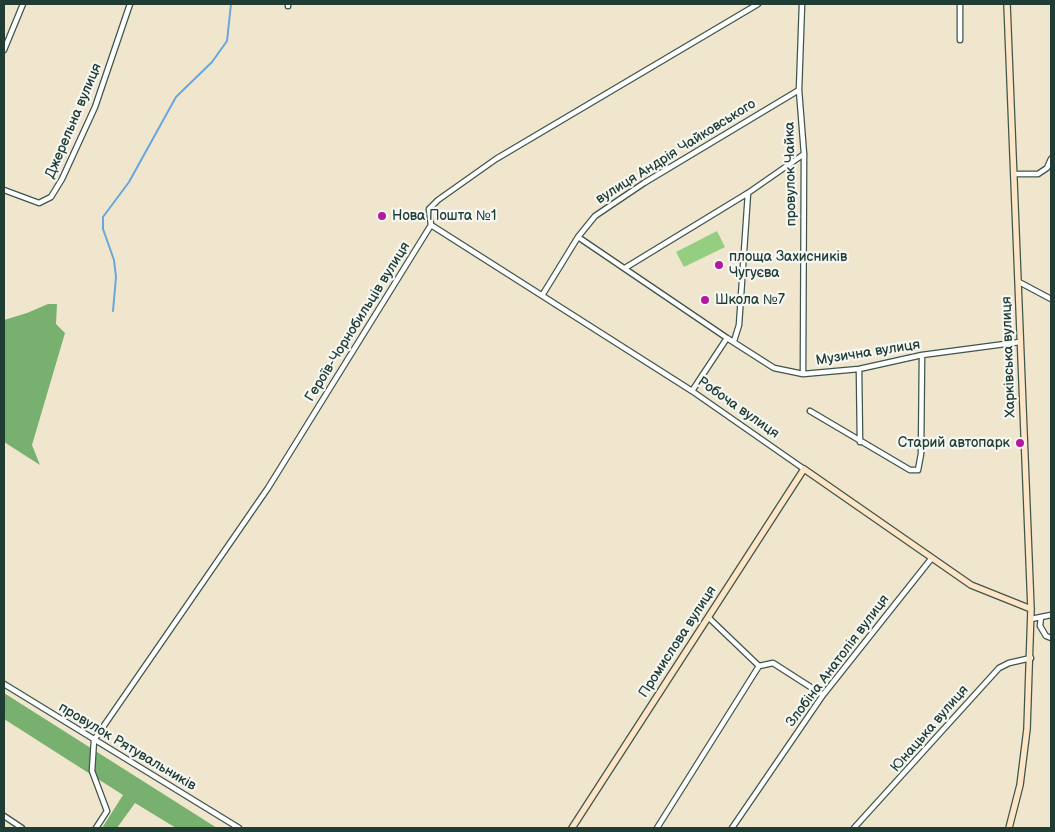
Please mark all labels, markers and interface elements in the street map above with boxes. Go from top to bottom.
street label: Джерельна вулиця [42,61,106,181]
street label: вулиця Андрія Чайковського [593,96,759,208]
street label: провулок Чайка [782,122,800,226]
place label: Нова Пошта №1 [392,208,496,224]
marker: Нова Пошта №1 [376,210,388,222]
street label: Героїв-Чорнобильців вулиця [302,239,414,405]
place label: площа Захисників Чугуєва [729,249,847,282]
marker: площа Захисників Чугуєва [713,259,725,271]
place label: Школа №7 [715,292,785,308]
marker: Школа №7 [699,294,711,306]
street label: Харківська вулиця [998,296,1020,418]
street label: Музична вулиця [815,336,921,370]
street label: Робоча вулиця [694,374,782,442]
place label: Старий автопарк [898,435,1010,451]
marker: Старий автопарк [1014,437,1026,449]
street label: Промислова вулиця [636,583,720,701]
street label: Злобіна Анатолія вулиця [783,592,893,730]
street label: Юнацька вулиця [888,682,972,776]
street label: провулок Рятувальників [55,699,199,795]

